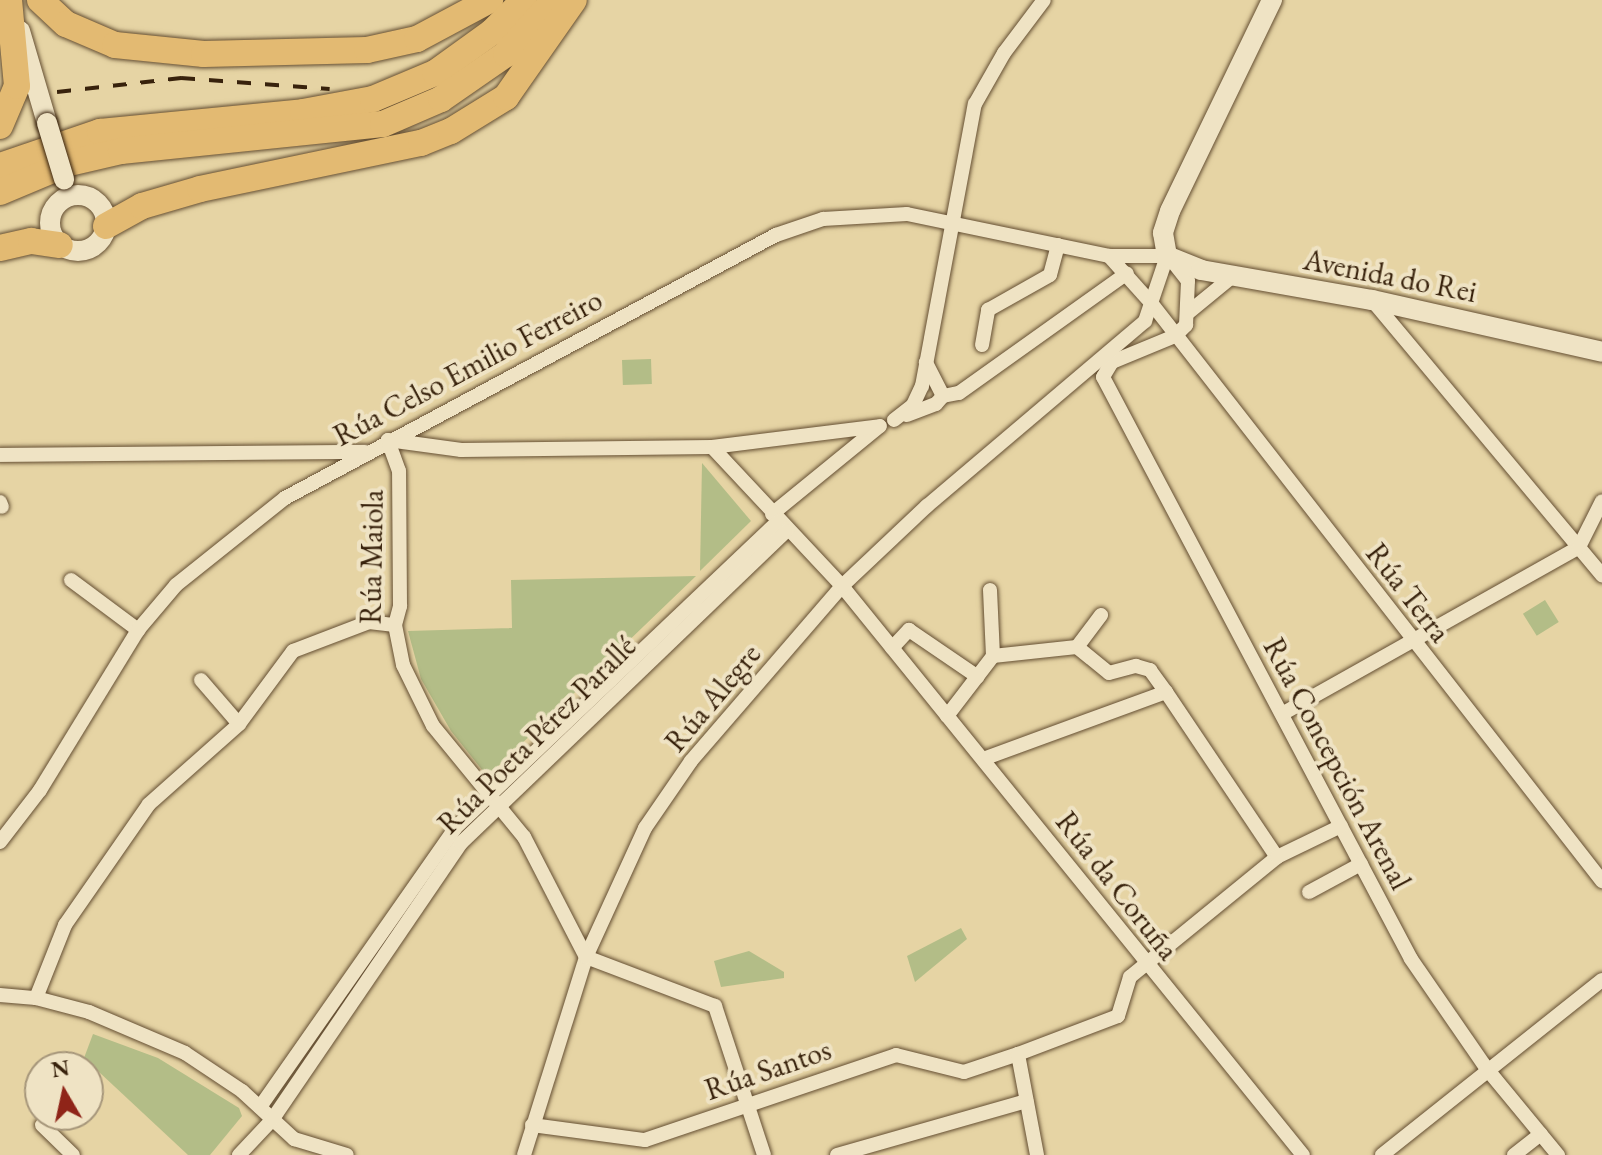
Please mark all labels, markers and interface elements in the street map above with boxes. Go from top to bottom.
street label: Avenida do Rei [1300,242,1480,310]
street label: Rúa Celso Emilio Ferreiro [328,282,608,454]
street label: Rúa Maiola [353,489,391,625]
street label: Rúa Terra [1358,536,1458,650]
street label: Rúa Poeta Pérez Parallé [431,629,643,841]
street label: Rúa Concepción Arenal [1255,632,1419,896]
street label: Rúa Alegre [658,637,768,759]
street label: Rúa da Coruña [1048,805,1186,967]
street label: Rúa Santos [700,1032,836,1108]
north arrow [24,1051,104,1131]
text: N [49,1053,72,1084]

